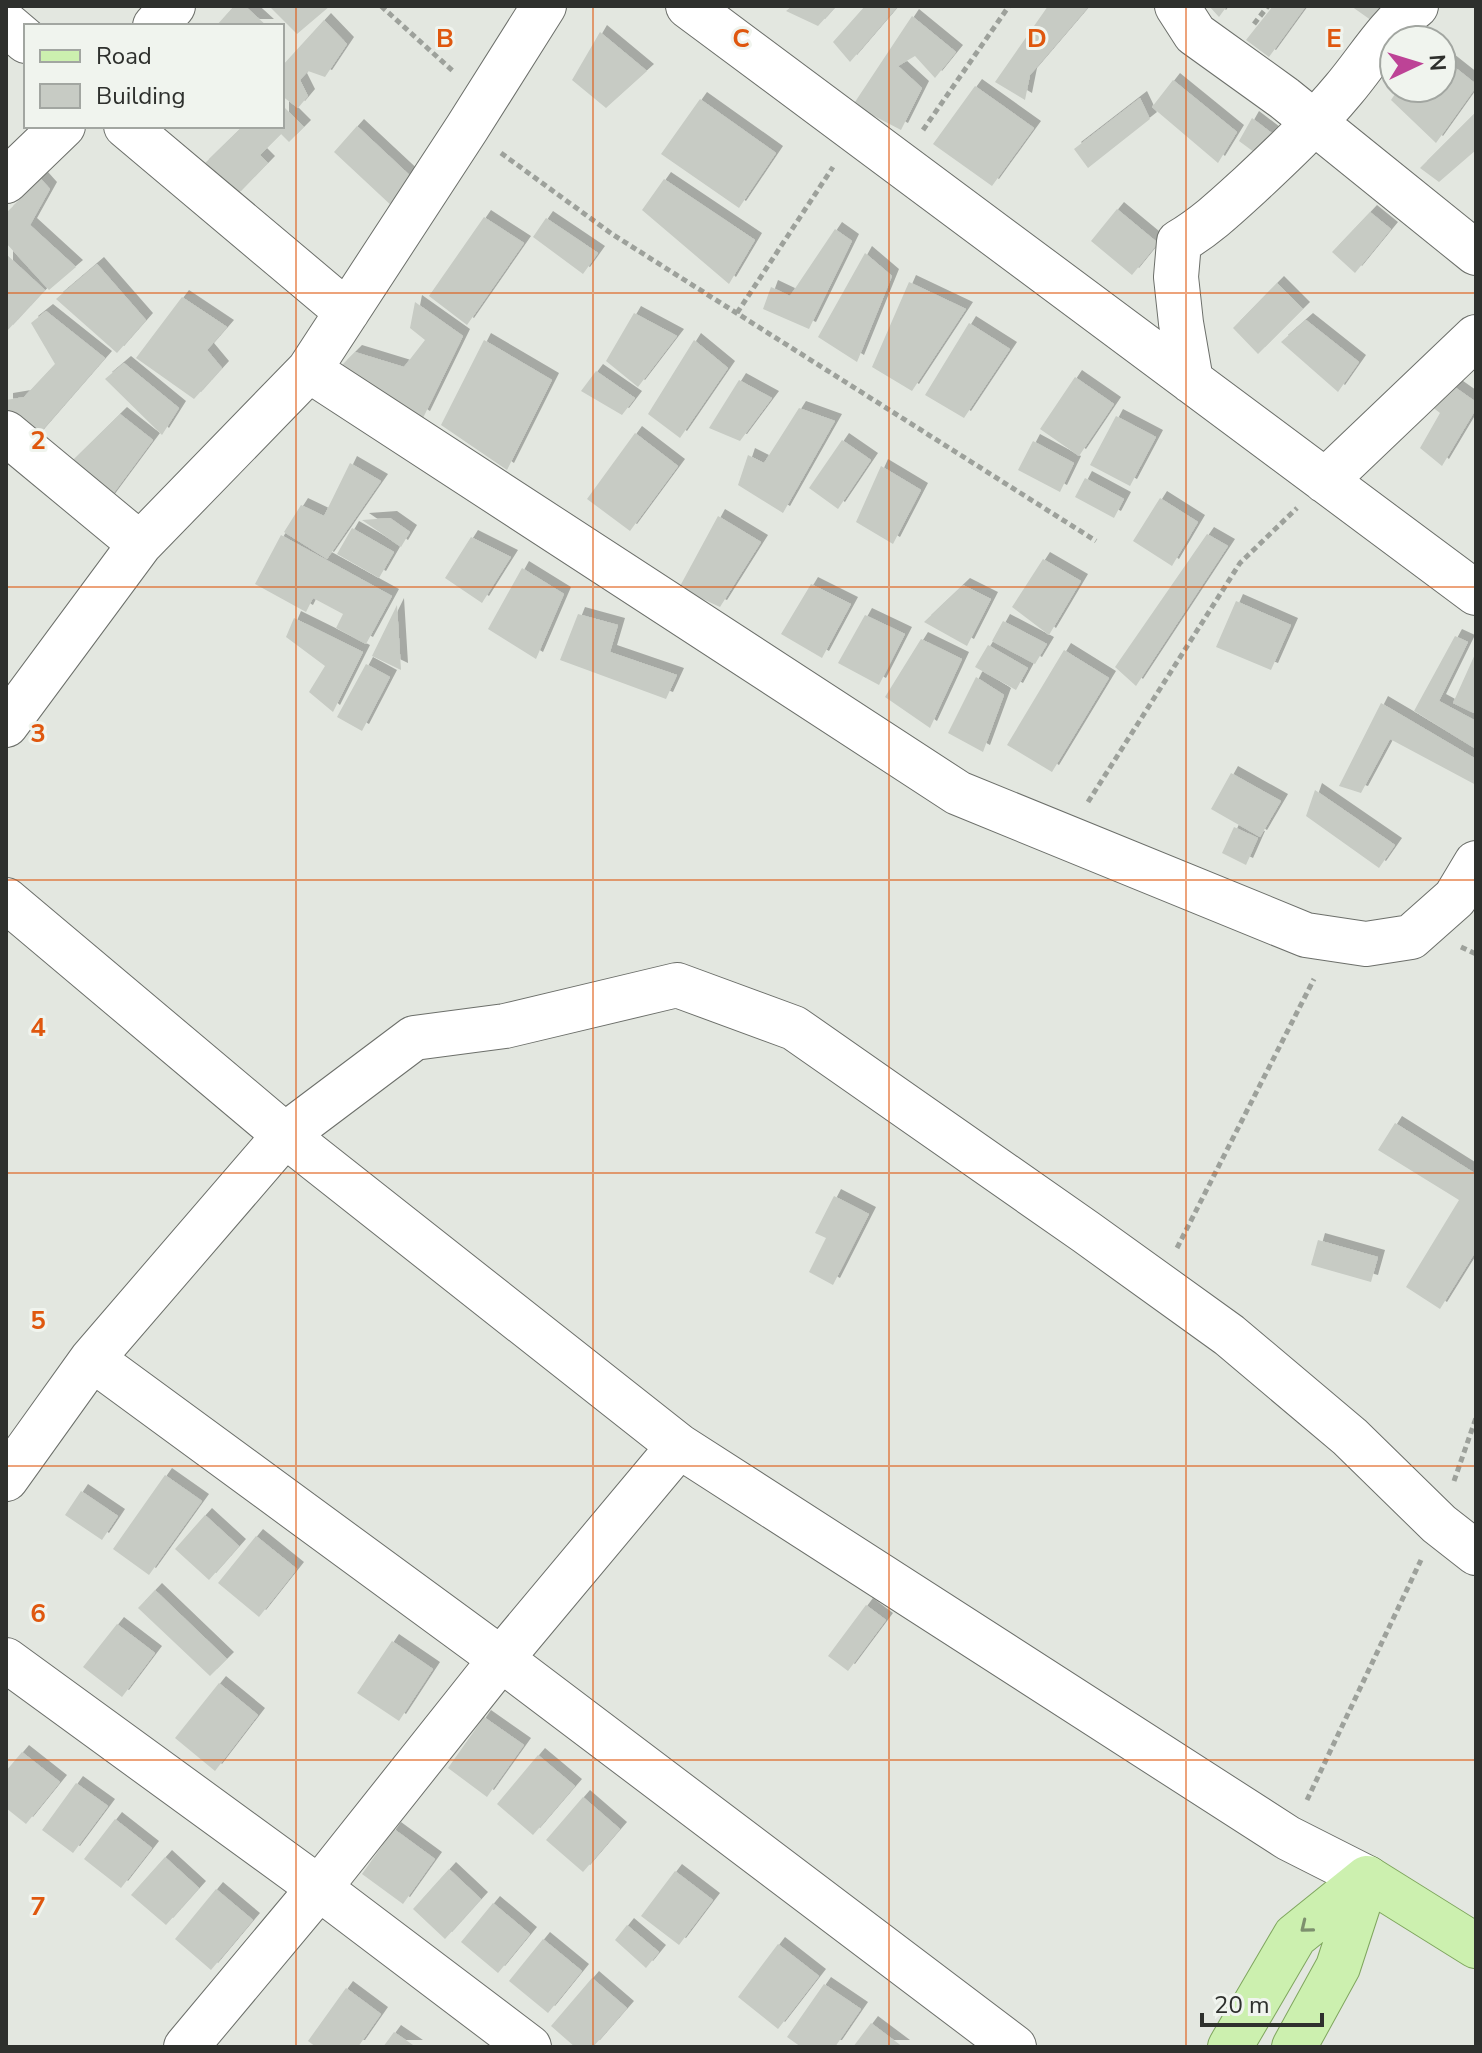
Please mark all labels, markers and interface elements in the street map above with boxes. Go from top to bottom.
text: B [436,21,454,56]
text: C [732,21,750,56]
text: D [1027,21,1047,56]
text: E [1326,21,1342,56]
legend [24,24,284,128]
north arrow [1378,24,1458,104]
text: Road [96,40,152,72]
text: N [1421,53,1452,72]
text: Building [96,80,186,112]
text: 2 [30,423,46,458]
text: 3 [30,716,46,751]
text: 4 [30,1010,46,1045]
text: 5 [30,1303,46,1338]
text: 6 [30,1596,46,1631]
text: 7 [30,1889,46,1924]
one-way arrow [1300,1917,1315,1931]
scale bar [1202,1977,1322,2027]
text: 20 m [1214,1989,1270,2021]

